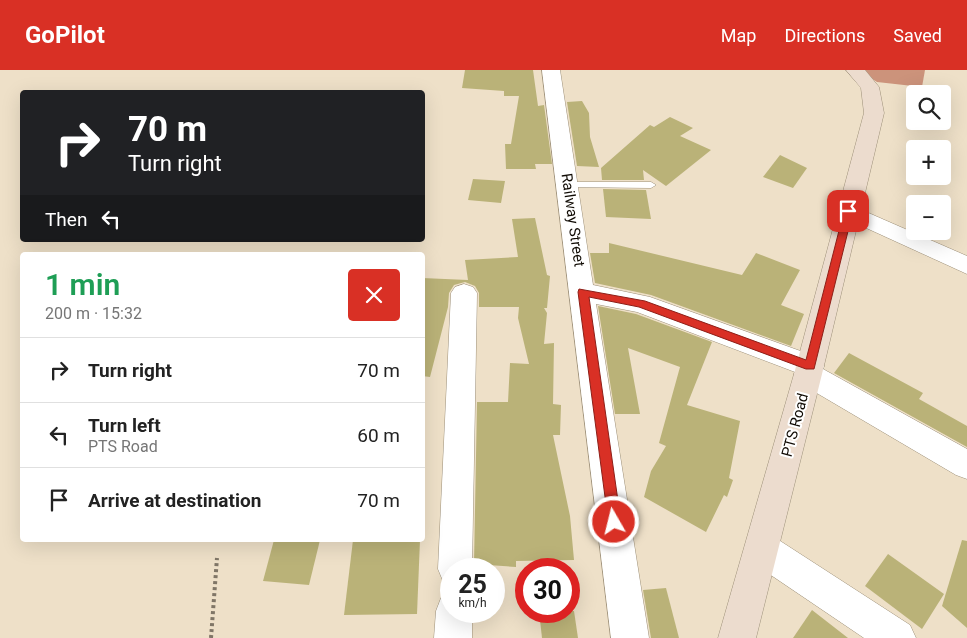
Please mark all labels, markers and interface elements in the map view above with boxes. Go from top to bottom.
text: GoPilot [25,21,105,49]
text: Map [721,25,756,46]
text: Directions [784,25,865,46]
text: Saved [893,25,942,46]
map controls [906,85,951,240]
button: search [906,85,951,130]
text: 70 m [128,109,207,150]
icon: right [45,110,110,175]
button: + [906,140,951,185]
text: Turn right [128,151,222,176]
street label: Railway Street [558,172,588,268]
pin [827,190,869,232]
button: − [906,195,951,240]
icon: arrive [834,197,862,225]
icon: left [97,205,125,233]
text: Then [45,208,87,231]
text: 1 min [45,267,120,302]
button: close [348,269,400,321]
text: 200 m · 15:32 [45,304,142,323]
icon: right [45,356,73,384]
text: Turn right [88,359,172,382]
text: 70 m [357,359,400,382]
street label: PTS Road [778,391,812,459]
text: Turn left [88,414,161,437]
icon: left [45,421,73,449]
text: 60 m [357,424,400,447]
text: PTS Road [88,437,158,456]
icon: arrive [45,486,73,514]
text: Arrive at destination [88,489,261,512]
text: 70 m [357,489,400,512]
position arrow [587,495,639,547]
speed limit sign: 30 [515,558,580,623]
text: 25 [458,570,487,599]
text: km/h [458,596,487,610]

